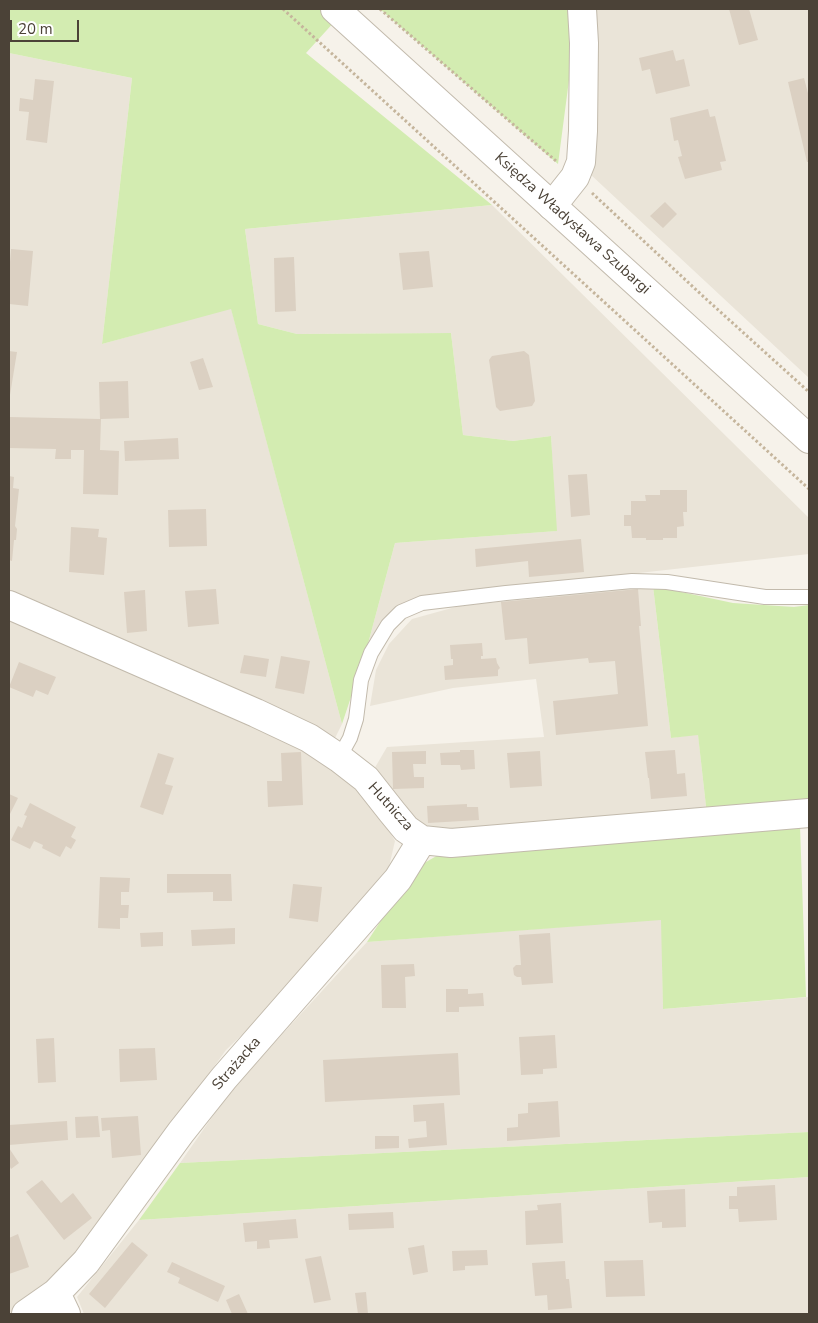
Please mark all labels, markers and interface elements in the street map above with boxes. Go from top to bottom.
scale bar [12,10,81,42]
text: 20 m [18,19,53,39]
street label: Księdza Władysława Szubargi [490,149,654,299]
street label: Hutnicza [364,779,416,835]
street label: Strażacka [209,1034,265,1094]

